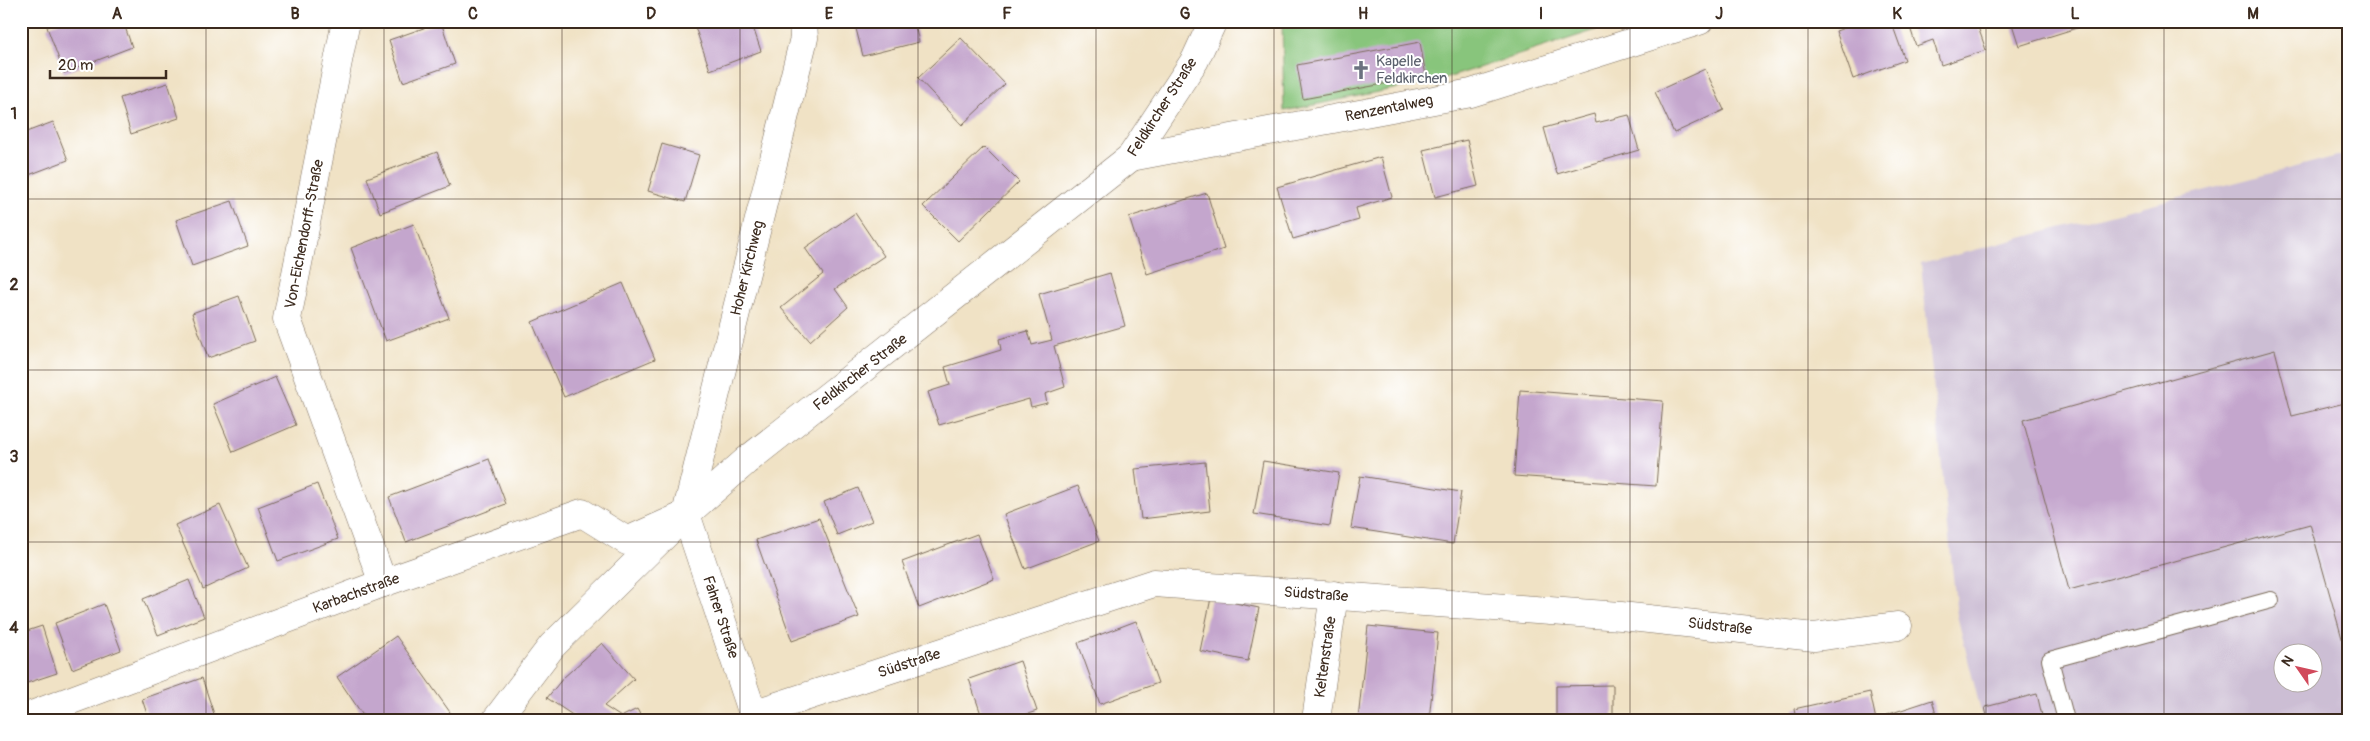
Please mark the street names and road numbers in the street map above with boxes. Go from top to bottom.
street label: Feldkircher Straße [1123,54,1202,160]
street label: Renzentalweg [1344,91,1435,126]
street label: Von-Eichendorff-Straße [281,157,328,310]
street label: Hoher Kirchweg [726,219,768,318]
street label: Feldkircher Straße [809,329,912,415]
street label: Karbachstraße [310,569,403,618]
street label: Fahrer Straße [698,573,743,662]
street label: Südstraße [1283,583,1349,606]
street label: Südstraße [1687,614,1754,639]
street label: Keltenstraße [1310,615,1341,699]
street label: Südstraße [876,644,943,682]

